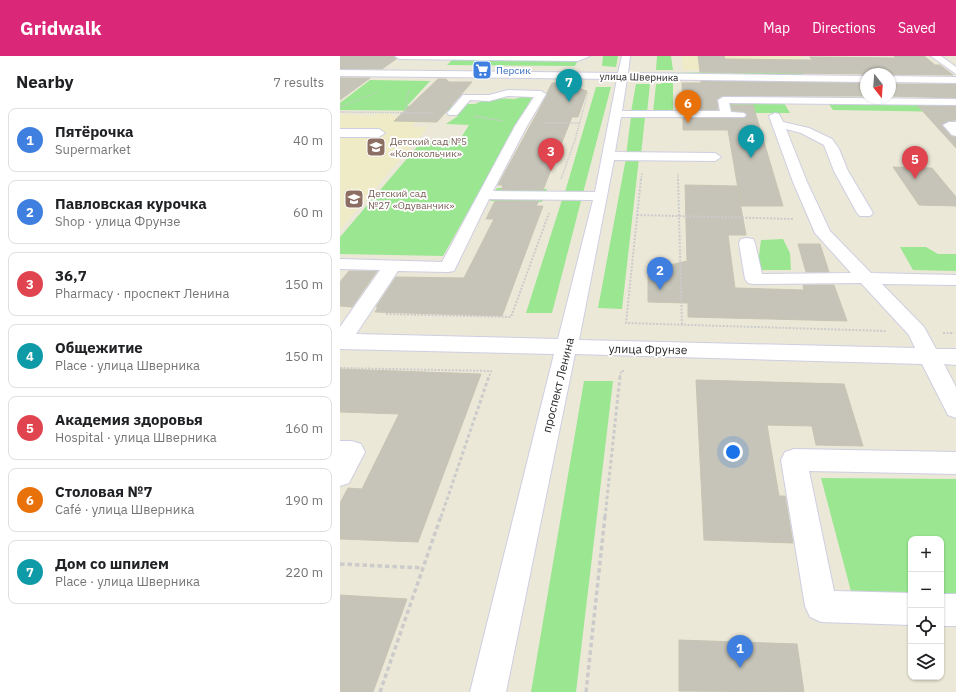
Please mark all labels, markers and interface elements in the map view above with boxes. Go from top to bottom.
text: Gridwalk [20,16,102,40]
text: Map [763,19,790,37]
text: Directions [812,19,876,37]
text: Saved [898,19,936,37]
supermarket icon: Персик [471,59,493,81]
place label: Персик [496,64,531,77]
north arrow [860,68,896,104]
pin: 7 [556,69,582,102]
street label: улица Шверника [599,70,679,84]
text: Nearby [16,71,74,93]
text: 7 results [273,74,324,91]
pin: 6 [675,90,701,123]
text: Пятёрочка [55,122,134,141]
pin: 4 [738,125,764,158]
text: 1 [26,132,34,149]
text: 40 m [293,132,323,149]
place label: Детский сад №5 «Колокольчик» [390,135,467,160]
school or university icon: Детский сад №5 «Колокольчик» [365,136,387,158]
pin: 3 [538,138,564,171]
text: Supermarket [55,141,131,158]
pin: 5 [902,146,928,179]
place label: Детский сад №27 «Одуванчик» [368,187,454,212]
school or university icon: Детский сад №27 «Одуванчик» [343,188,365,210]
text: Павловская курочка [55,194,207,213]
text: 2 [26,204,34,221]
text: 60 m [293,204,323,221]
text: Shop · улица Фрунзе [55,213,180,230]
pin: 2 [647,257,673,290]
text: 36,7 [55,266,87,285]
text: 3 [26,276,34,293]
text: 150 m [285,276,323,293]
text: Pharmacy · проспект Ленина [55,285,229,302]
street label: проспект Ленина [539,335,577,434]
text: Общежитие [55,338,143,357]
street label: улица Фрунзе [609,341,688,357]
text: 4 [26,348,34,365]
text: 150 m [285,348,323,365]
text: Place · улица Шверника [55,357,200,374]
text: Академия здоровья [55,410,203,429]
text: 5 [26,420,34,437]
text: 160 m [285,420,323,437]
text: Hospital · улица Шверника [55,429,217,446]
your location [723,442,743,462]
text: Столовая №7 [55,482,152,501]
text: 6 [26,492,34,509]
text: 190 m [285,492,323,509]
text: Café · улица Шверника [55,501,194,518]
map controls [908,536,944,680]
button: + [908,536,944,572]
text: Дом со шпилем [55,554,169,573]
text: 7 [26,564,34,581]
text: 220 m [285,564,323,581]
button: − [908,572,944,608]
text: Place · улица Шверника [55,573,200,590]
button: locate [908,608,944,644]
pin: 1 [727,635,753,668]
button: layers [908,644,944,680]

